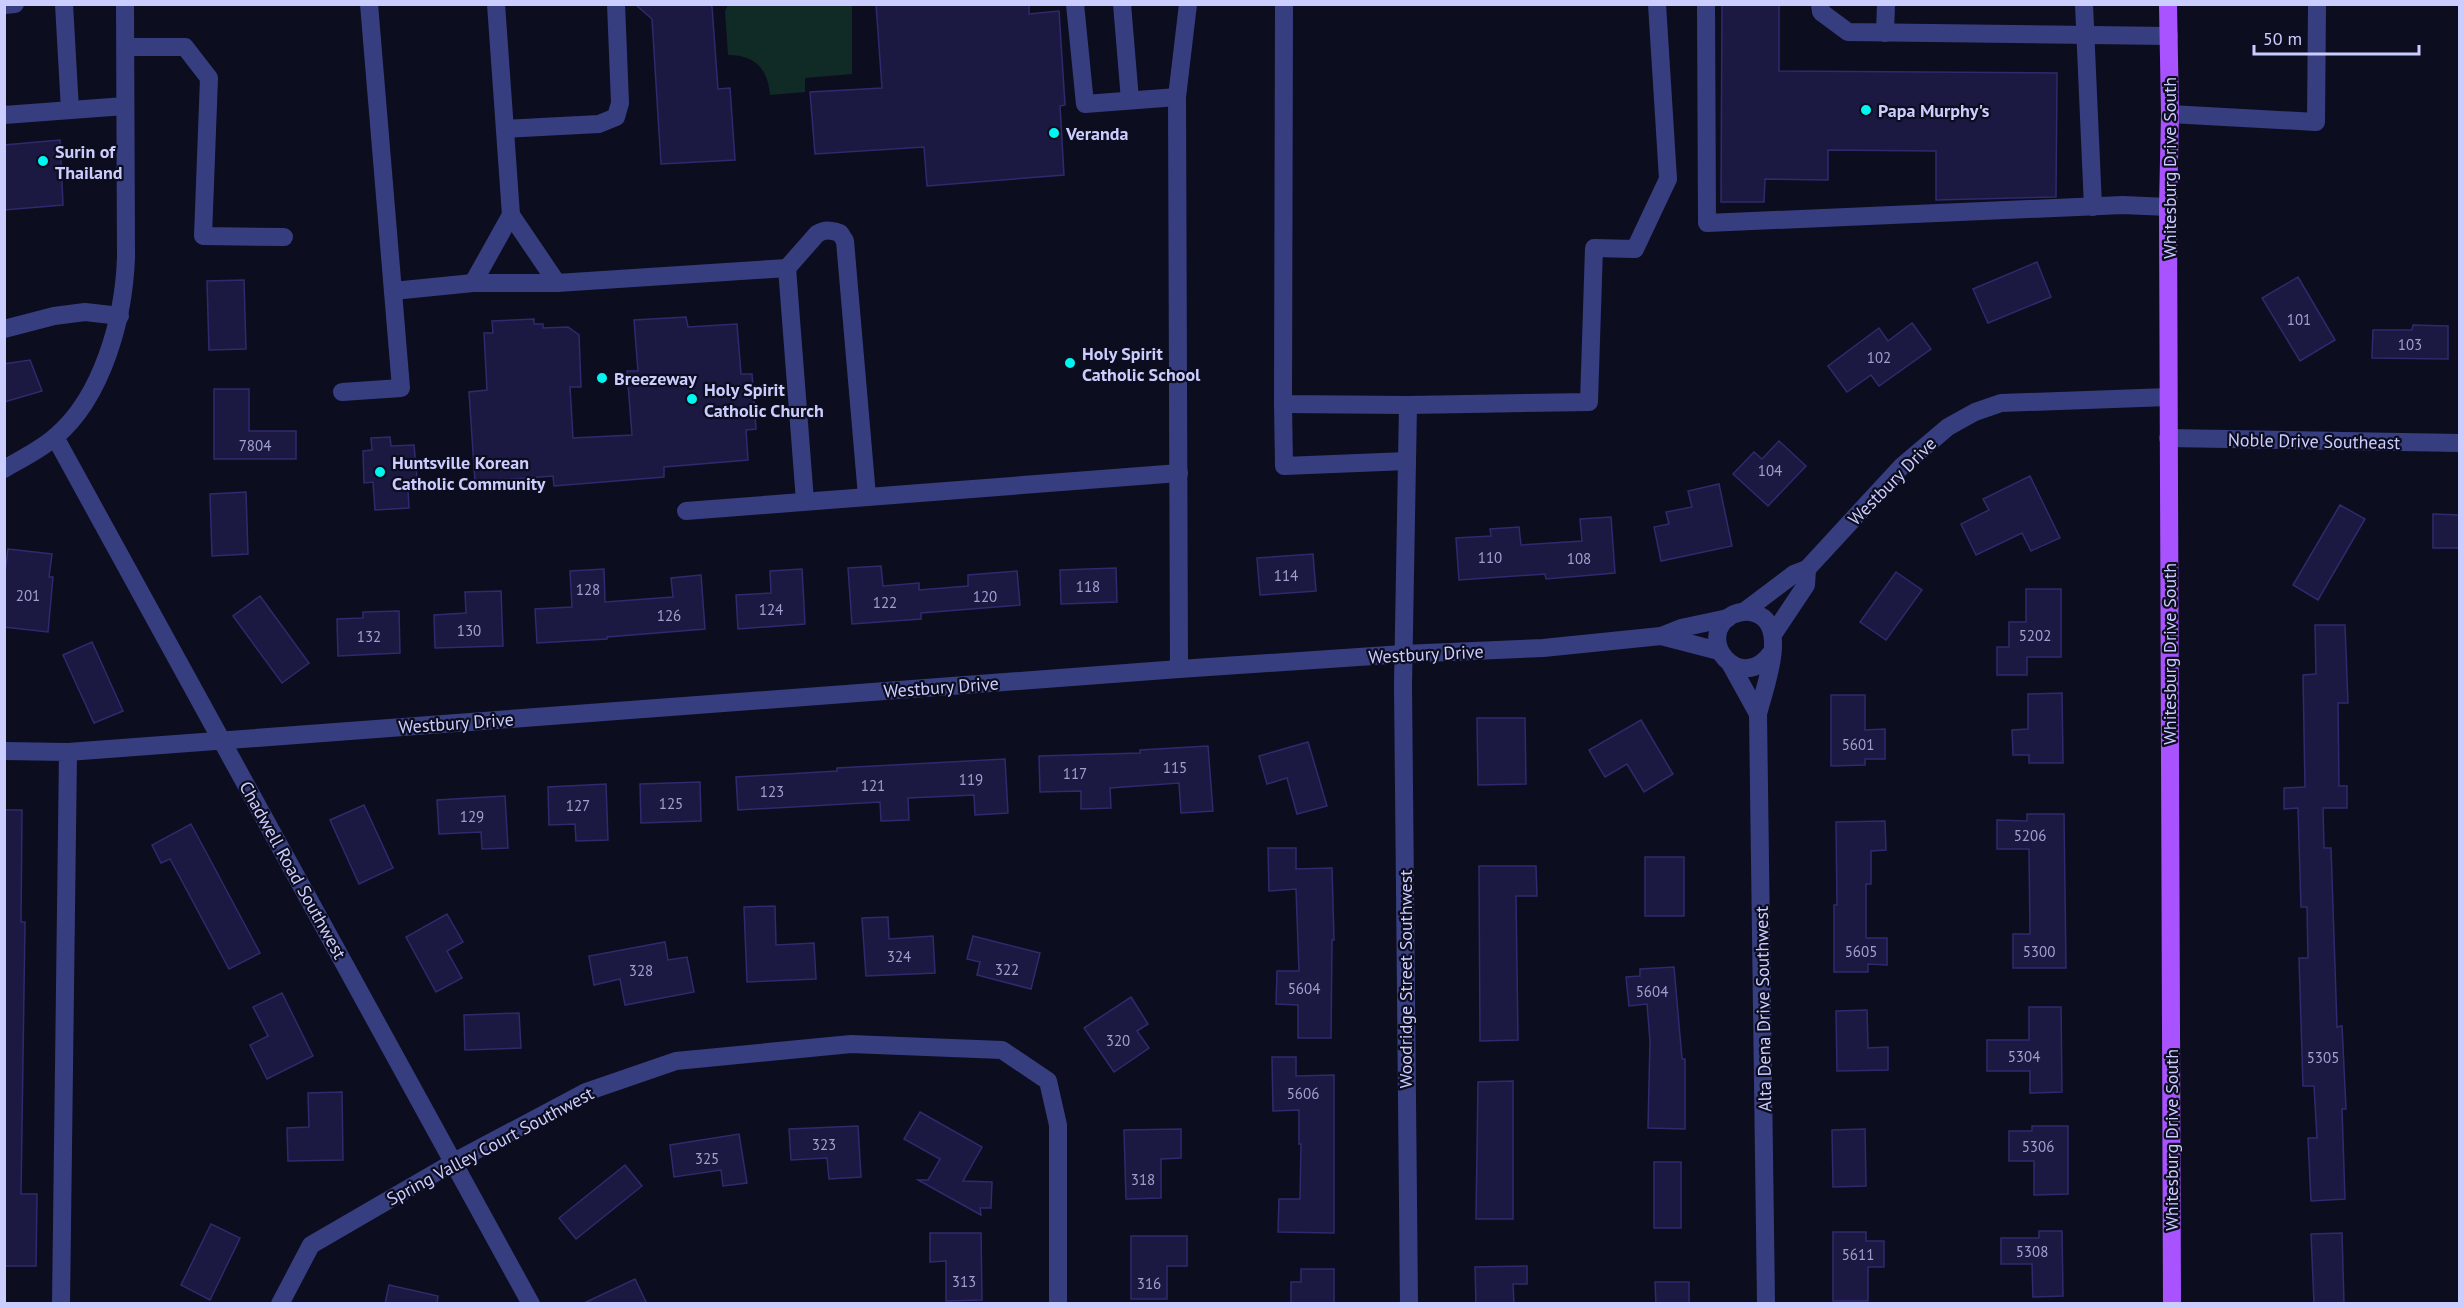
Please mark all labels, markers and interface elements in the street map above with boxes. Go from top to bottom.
scale bar [2254,18,2419,56]
text: 50 m [2263,27,2302,50]
street label: Whitesburg Drive South [2158,77,2181,259]
place label: Papa Murphy's [1878,99,1990,122]
marker: Papa Murphy's [1859,103,1873,117]
place label: Veranda [1065,122,1128,145]
marker: Veranda [1047,126,1061,140]
place label: Surin of Thailand [55,140,123,184]
marker: Surin of Thailand [36,154,50,168]
house number: 101 [2287,310,2311,329]
house number: 103 [2398,335,2422,354]
place label: Holy Spirit Catholic School [1082,342,1201,386]
house number: 102 [1867,348,1891,367]
marker: Holy Spirit Catholic School [1063,356,1077,370]
place label: Breezeway [614,367,697,390]
marker: Breezeway [595,371,609,385]
place label: Holy Spirit Catholic Church [704,378,824,422]
marker: Holy Spirit Catholic Church [685,392,699,406]
street label: Noble Drive Southeast [2228,428,2400,454]
street label: Westbury Drive [1843,432,1941,530]
house number: 7804 [239,436,271,455]
place label: Huntsville Korean Catholic Community [392,451,546,495]
house number: 104 [1758,461,1782,480]
marker: Huntsville Korean Catholic Community [373,465,387,479]
house number: 110 [1478,548,1502,567]
house number: 108 [1567,549,1591,568]
street label: Whitesburg Drive South [2158,563,2181,745]
house number: 114 [1274,566,1298,585]
house number: 118 [1076,577,1100,596]
house number: 128 [576,580,600,599]
house number: 201 [16,586,40,605]
house number: 120 [973,587,997,606]
house number: 122 [873,593,897,612]
house number: 124 [759,600,783,619]
house number: 126 [657,606,681,625]
house number: 130 [457,621,481,640]
house number: 5202 [2019,626,2051,645]
house number: 132 [357,627,381,646]
street label: Westbury Drive [1368,639,1484,669]
street label: Westbury Drive [883,672,999,702]
street label: Westbury Drive [398,708,514,738]
house number: 5601 [1842,735,1874,754]
house number: 115 [1163,758,1187,777]
house number: 117 [1063,764,1087,783]
house number: 119 [959,770,983,789]
house number: 121 [861,776,885,795]
street label: Chadwell Road Southwest [234,777,352,963]
house number: 123 [760,782,784,801]
house number: 125 [659,794,683,813]
house number: 127 [566,796,590,815]
house number: 129 [460,807,484,826]
house number: 5206 [2014,826,2046,845]
street label: Woodridge Street Southwest [1394,870,1417,1088]
street label: Alta Dena Drive Southwest [1750,906,1776,1112]
house number: 5605 [1845,942,1877,961]
house number: 5300 [2023,942,2055,961]
house number: 324 [887,947,911,966]
house number: 322 [995,960,1019,979]
house number: 328 [629,961,653,980]
house number: 5604 [1288,979,1320,998]
house number: 5604 [1636,982,1668,1001]
house number: 320 [1106,1031,1130,1050]
house number: 5304 [2008,1047,2040,1066]
house number: 5305 [2307,1048,2339,1067]
street label: Whitesburg Drive South [2160,1049,2183,1231]
street label: Spring Valley Court Southwest [382,1082,598,1210]
house number: 5606 [1287,1084,1319,1103]
house number: 323 [812,1135,836,1154]
house number: 5306 [2022,1137,2054,1156]
house number: 325 [695,1149,719,1168]
house number: 318 [1131,1170,1155,1189]
house number: 5308 [2016,1242,2048,1261]
house number: 5611 [1842,1245,1874,1264]
house number: 313 [952,1272,976,1291]
house number: 316 [1137,1274,1161,1293]

